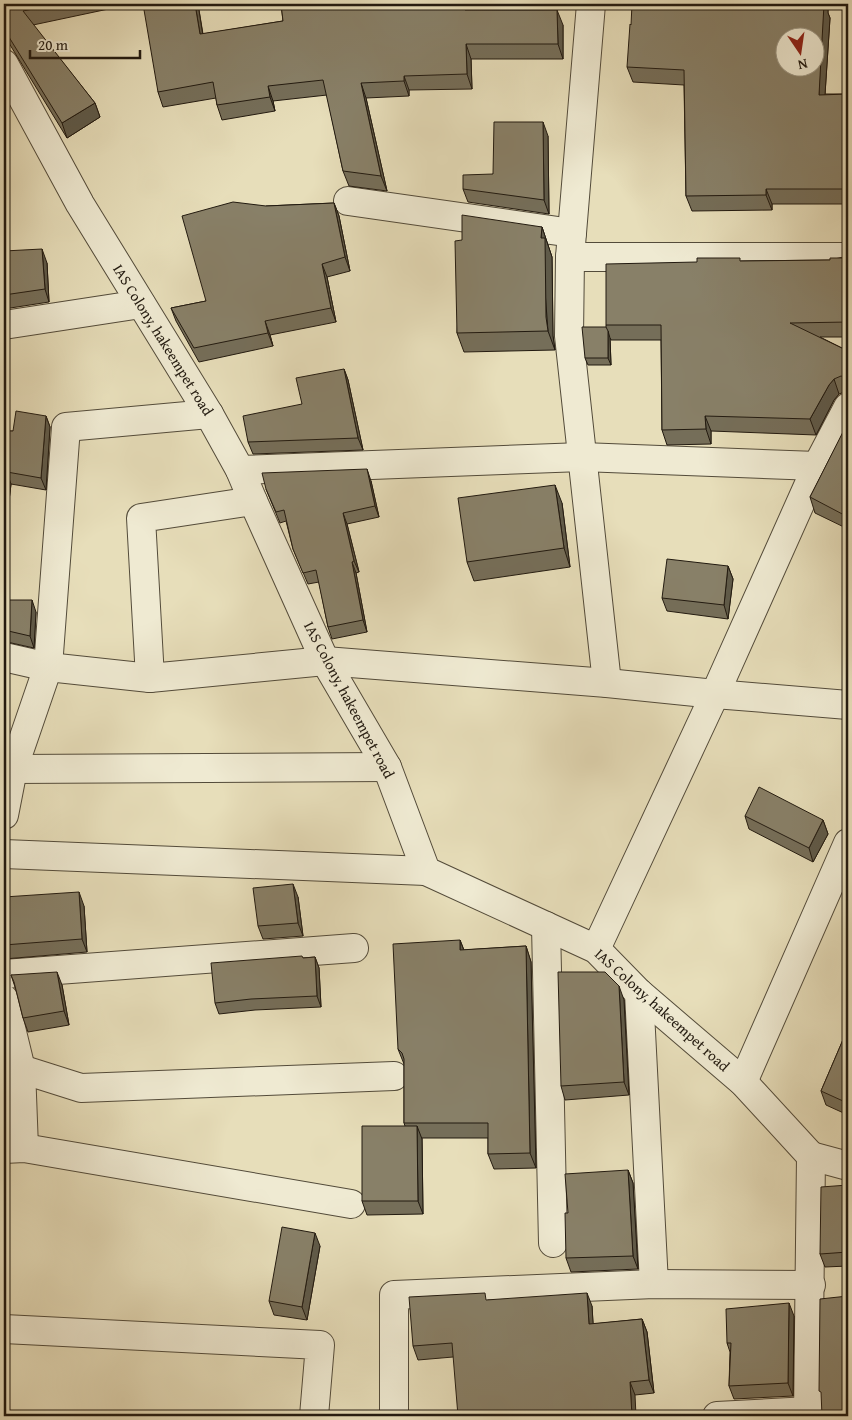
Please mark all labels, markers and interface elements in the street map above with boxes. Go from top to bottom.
scale bar [30,28,140,60]
north arrow [774,28,824,78]
text: 20 m [38,34,69,55]
text: N [795,54,810,76]
street label: IAS Colony, hakeempet road [108,260,219,419]
street label: IAS Colony, hakeempet road [299,618,400,782]
street label: IAS Colony, hakeempet road [590,943,734,1076]

